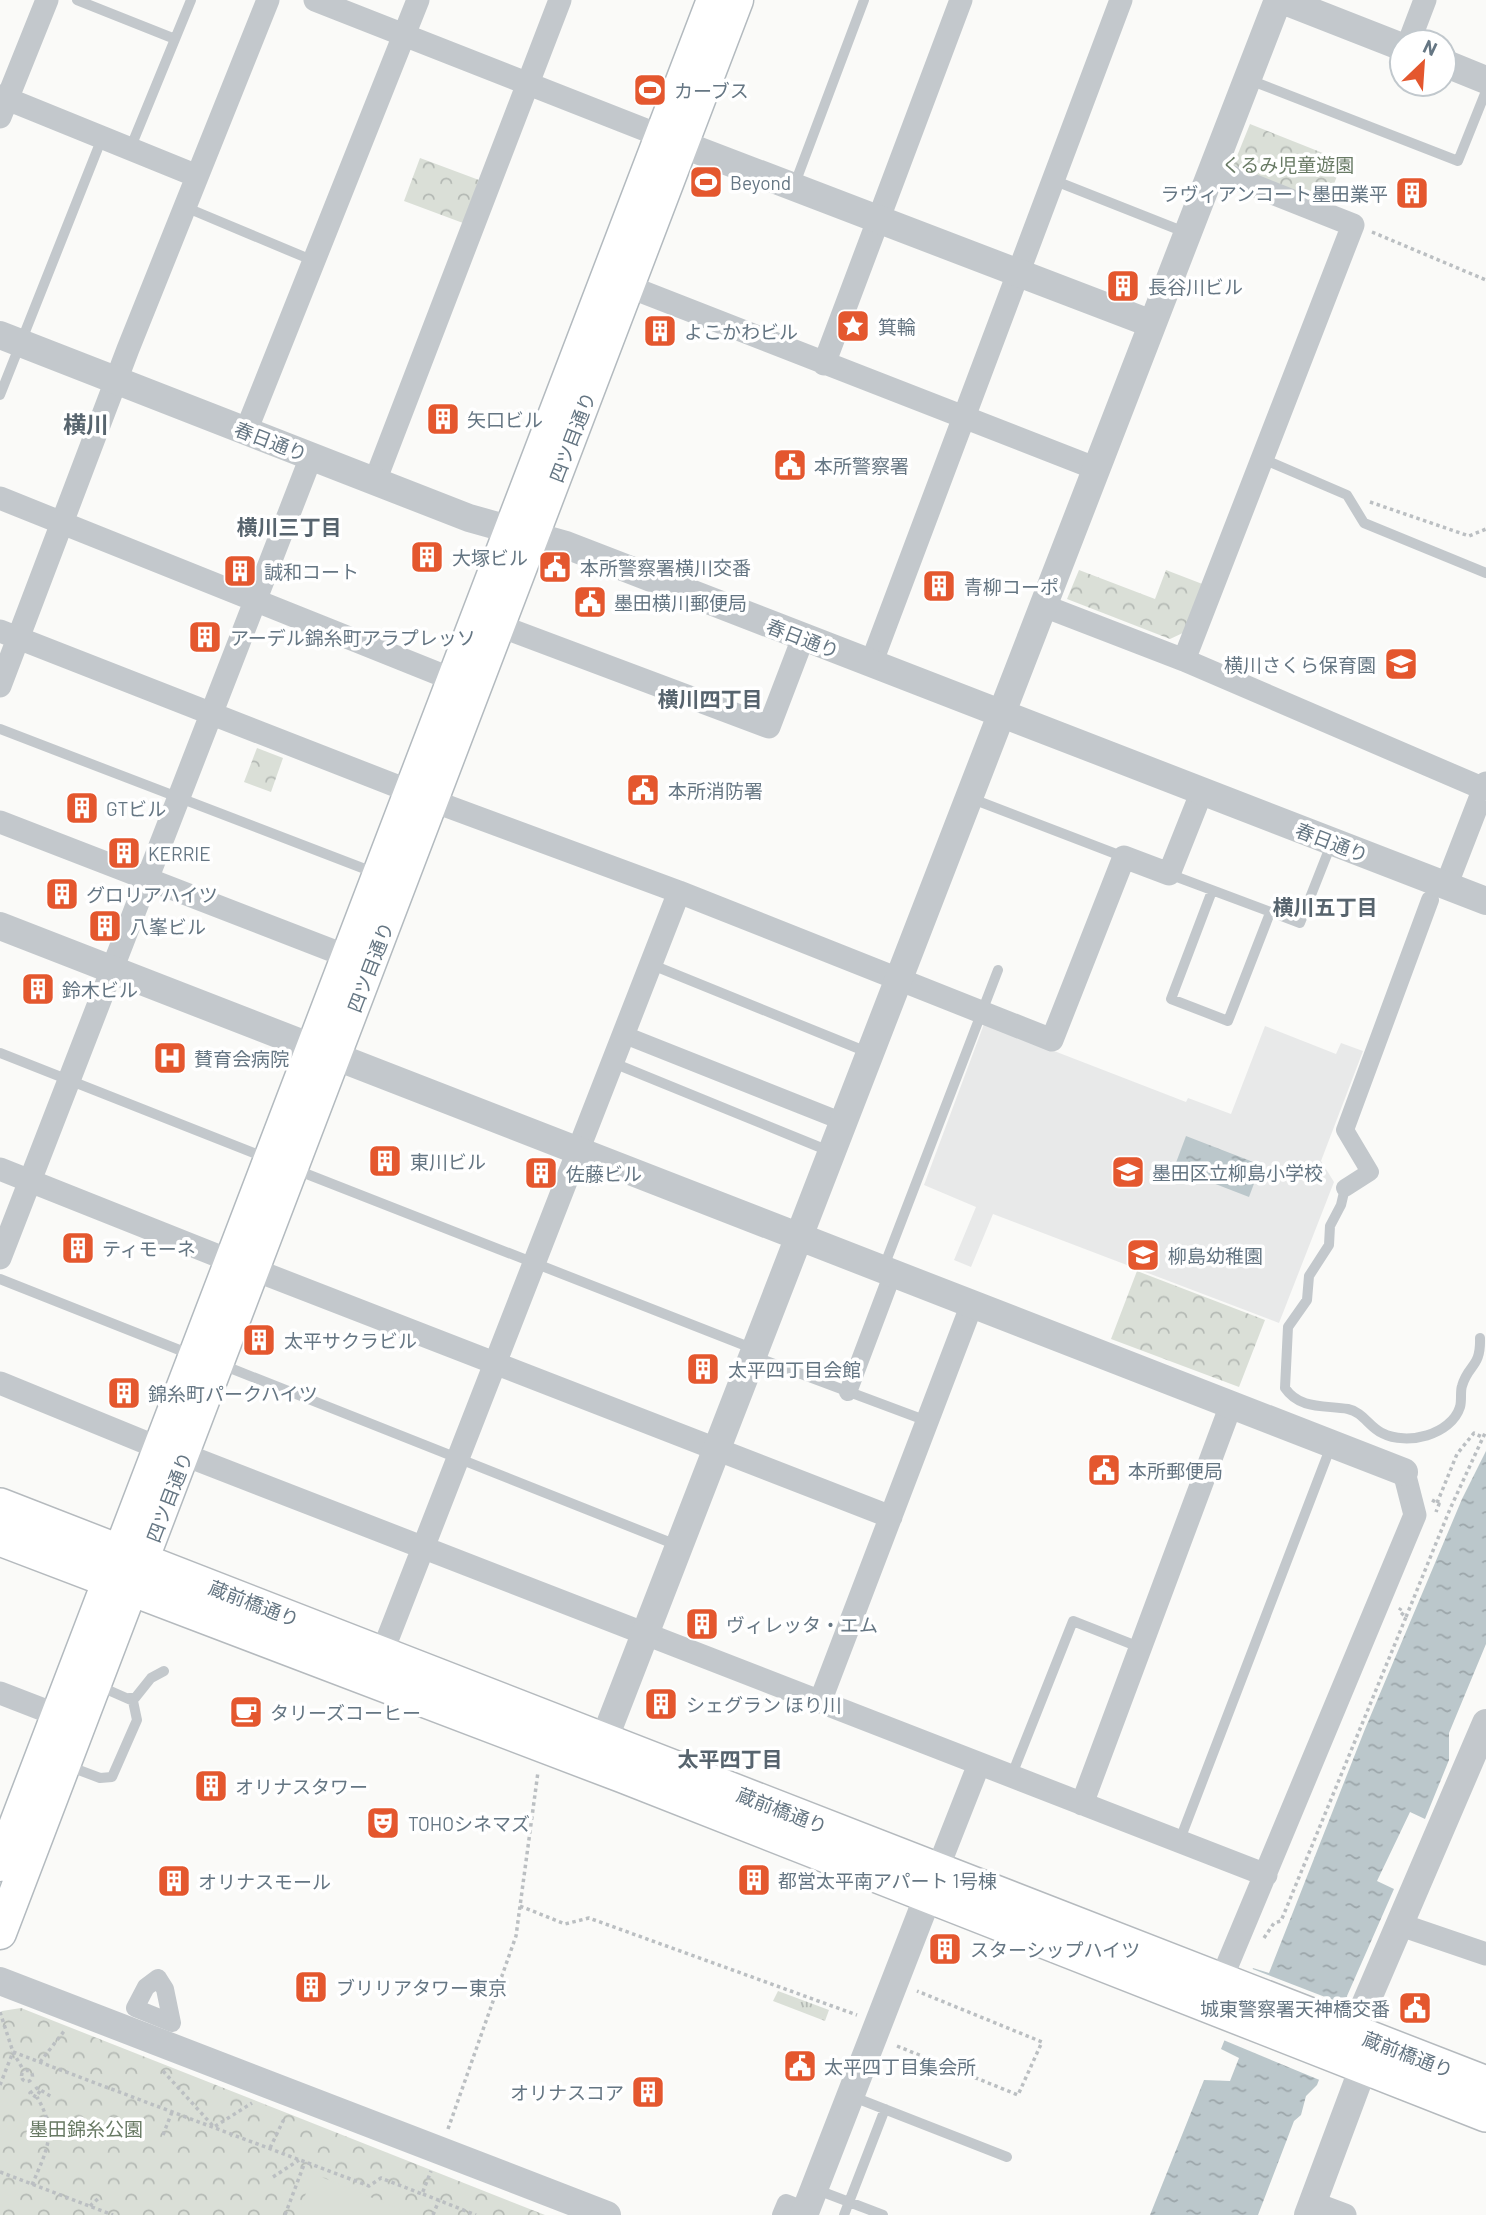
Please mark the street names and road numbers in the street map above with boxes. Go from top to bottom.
street label: 四ツ目通り [544,389,600,485]
street label: 春日通り [231,417,311,465]
street label: 春日通り [763,614,843,662]
street label: 春日通り [1292,818,1372,866]
street label: 四ツ目通り [342,919,398,1015]
street label: 四ツ目通り [141,1449,197,1545]
street label: 蔵前橋通り [206,1575,302,1631]
street label: 蔵前橋通り [734,1782,830,1838]
street label: 蔵前橋通り [1360,2026,1456,2082]

